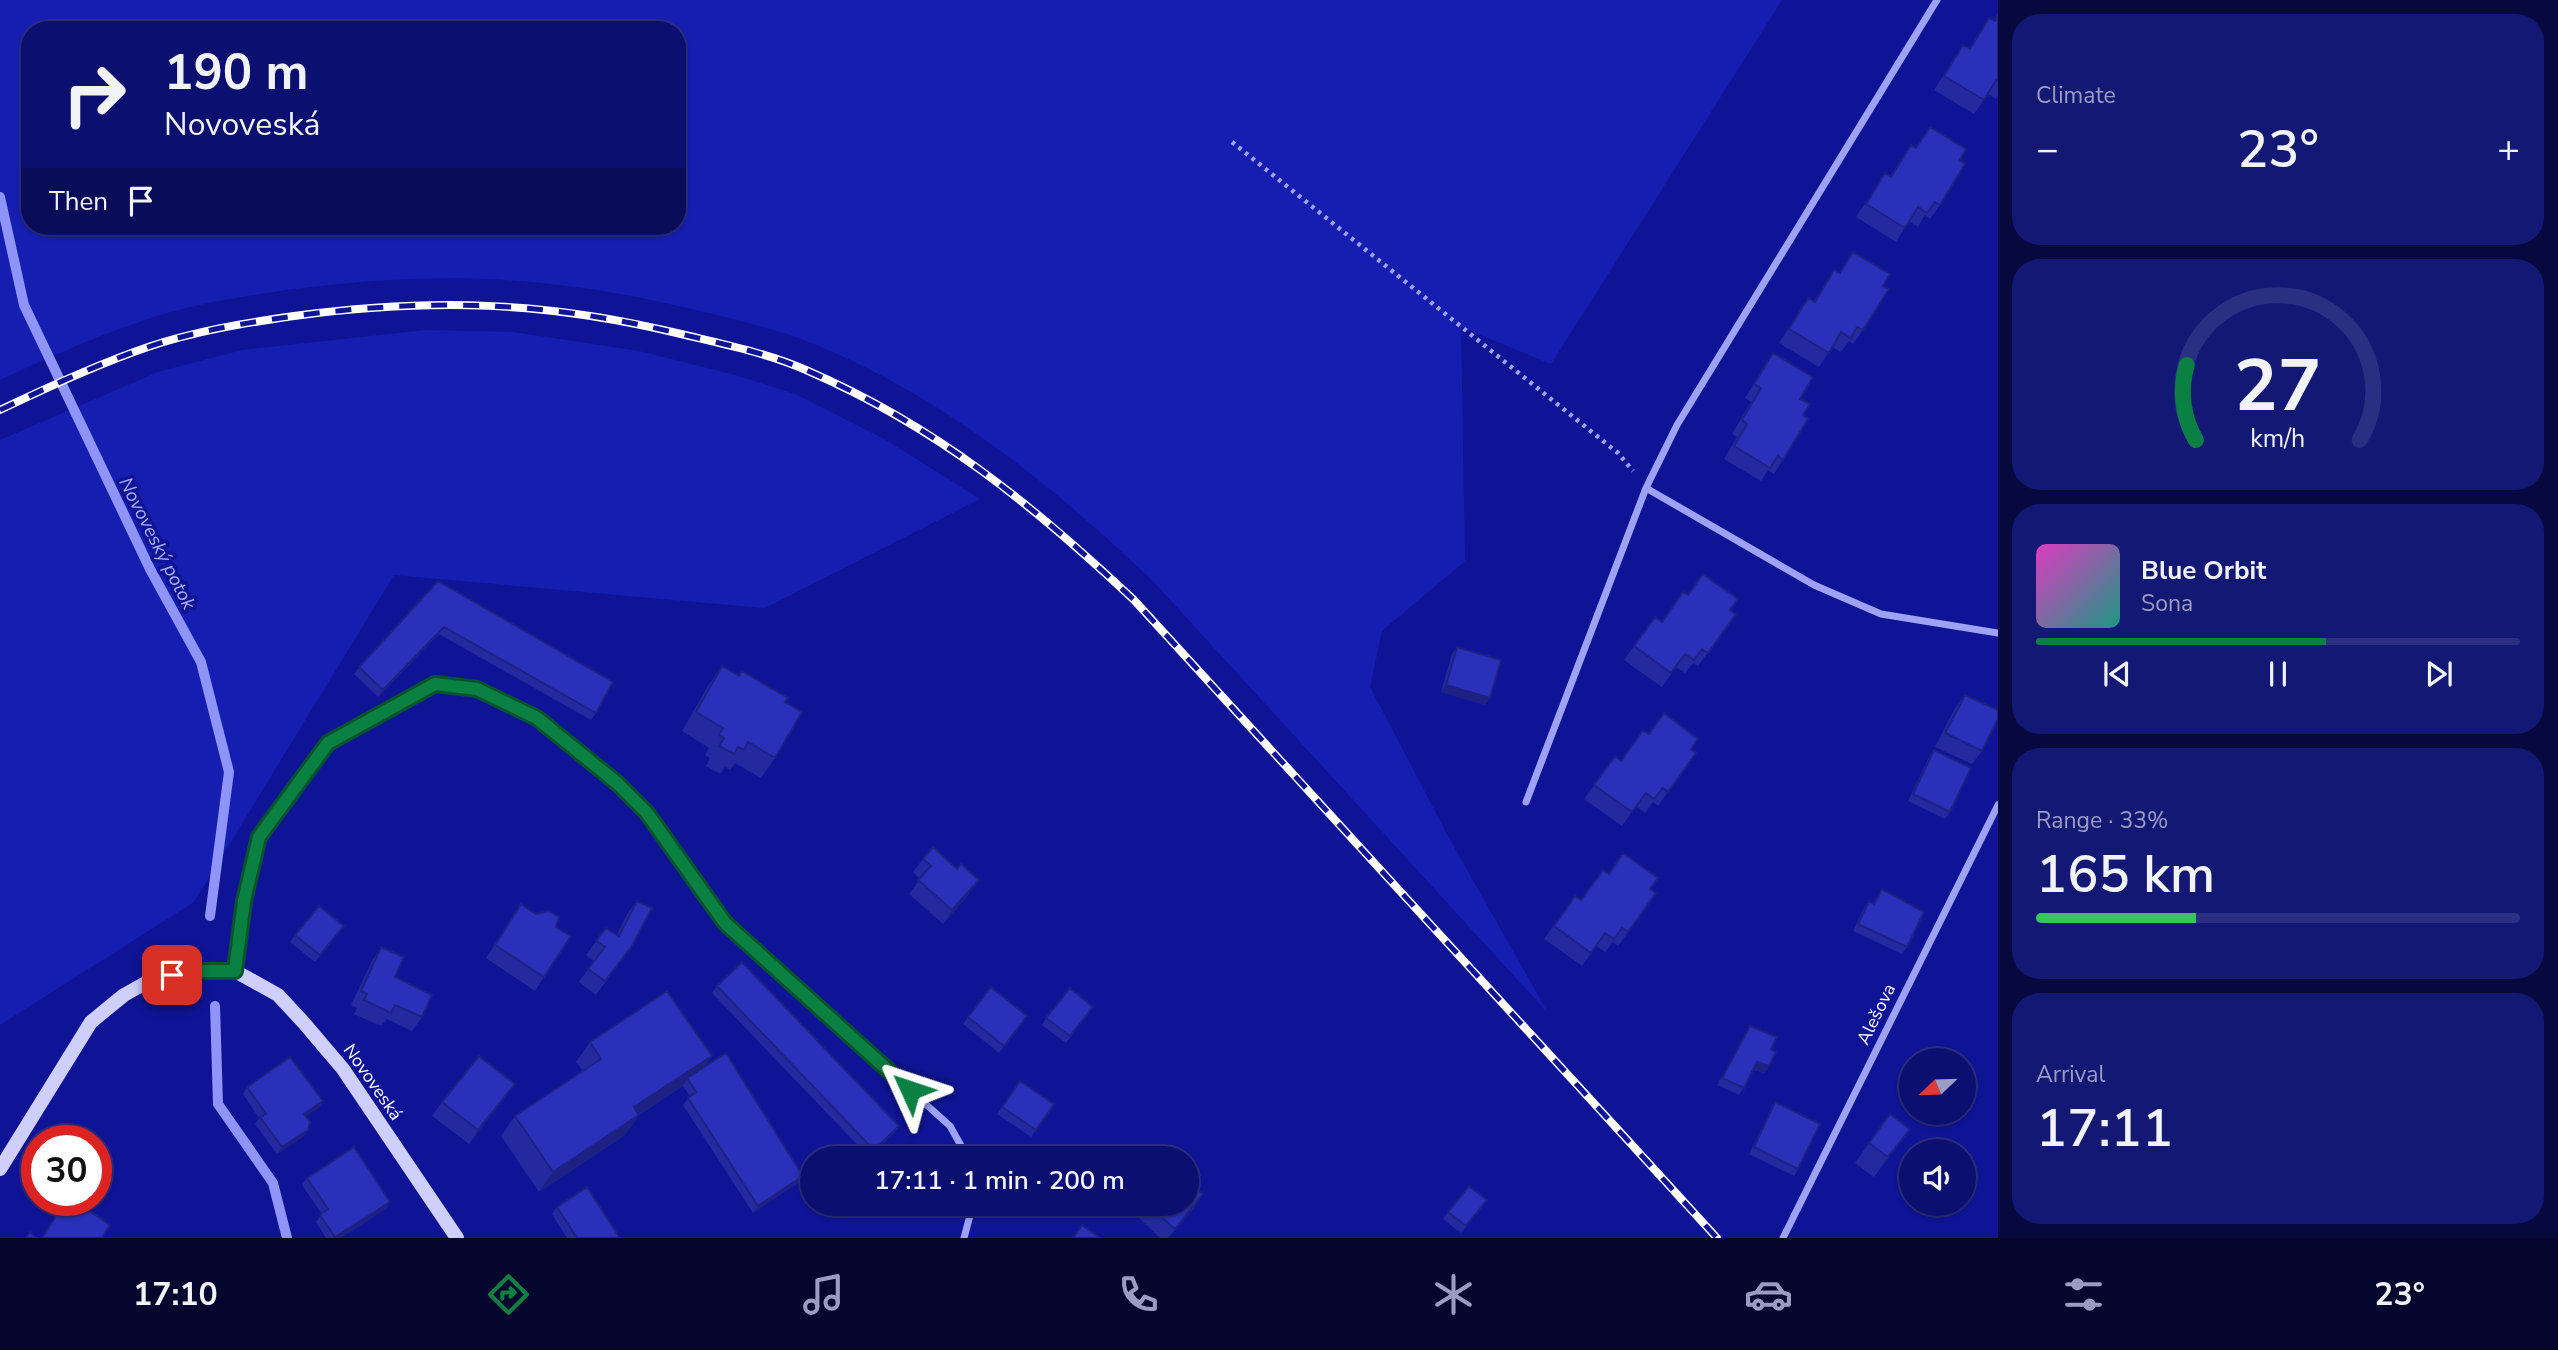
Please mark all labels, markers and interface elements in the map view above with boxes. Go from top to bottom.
text: 190 m [164,39,308,106]
icon: right [49,49,140,140]
text: Climate [2036,80,2116,111]
text: Novoveská [164,103,321,146]
text: 23° [2237,114,2319,185]
text: − [2036,124,2059,175]
text: + [2497,124,2520,175]
icon: arrive [122,182,160,220]
text: Then [49,184,108,219]
text: 27 [2234,337,2322,437]
text: km/h [2250,422,2306,456]
water label: Novoveský potok [113,473,202,615]
text: Blue Orbit [2141,553,2266,588]
text: Sona [2141,588,2193,619]
icon: previous [2098,655,2136,693]
icon: pause [2259,655,2297,693]
icon: next [2420,655,2458,693]
text: Range · 33% [2036,805,2168,836]
text: 165 km [2036,839,2215,910]
pin [142,945,202,1005]
icon: arrive [153,956,191,994]
street label: Alešova [1851,979,1901,1049]
street label: Novoveská [338,1039,408,1125]
north arrow [1899,1048,1976,1125]
map controls [1899,1048,1976,1216]
position arrow [873,1053,947,1127]
text: Arrival [2036,1059,2105,1090]
text: 17:11 [2036,1093,2173,1164]
speed limit sign: 30 [21,1125,112,1216]
button: sound [1899,1139,1976,1216]
text: 17:11 · 1 min · 200 m [874,1163,1125,1198]
icon: directions [484,1270,533,1319]
icon: music [799,1270,848,1319]
icon: phone [1114,1270,1163,1319]
icon: climate [1429,1270,1478,1319]
icon: car [1744,1270,1793,1319]
icon: filters [2059,1270,2108,1319]
text: 17:10 [133,1273,218,1316]
text: 23° [2374,1273,2425,1316]

